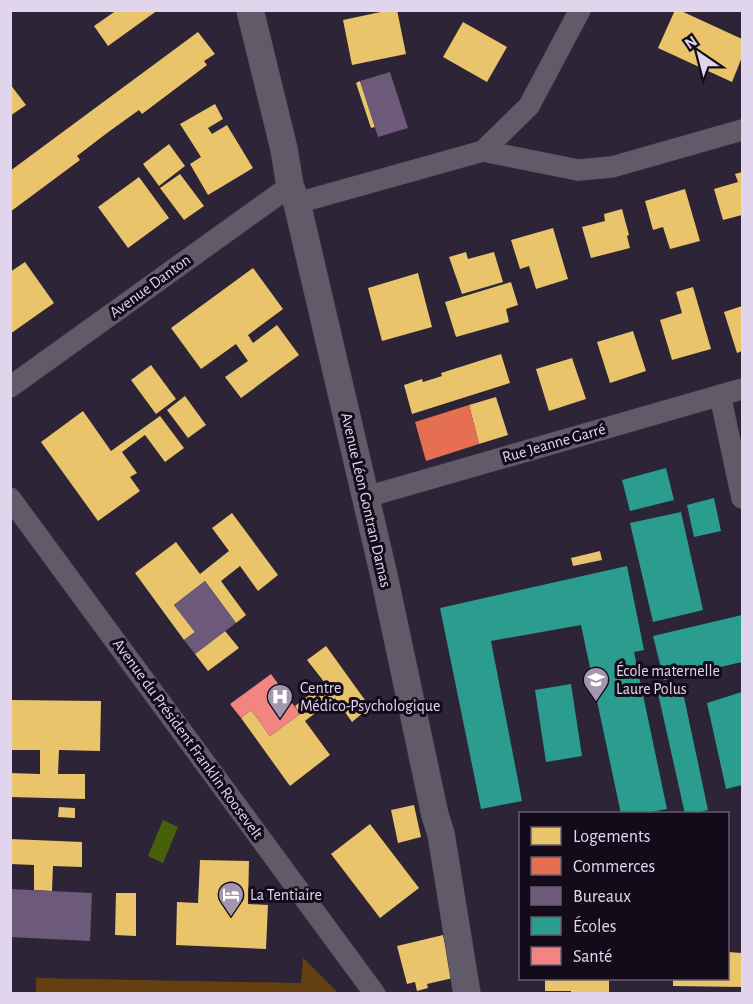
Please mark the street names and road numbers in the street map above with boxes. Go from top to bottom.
street label: Avenue Danton [106,251,194,321]
street label: Avenue Léon Gontran Damas [338,411,394,589]
street label: Rue Jeanne Garré [501,421,607,465]
street label: Avenue du Président Franklin Roosevelt [110,636,266,842]

